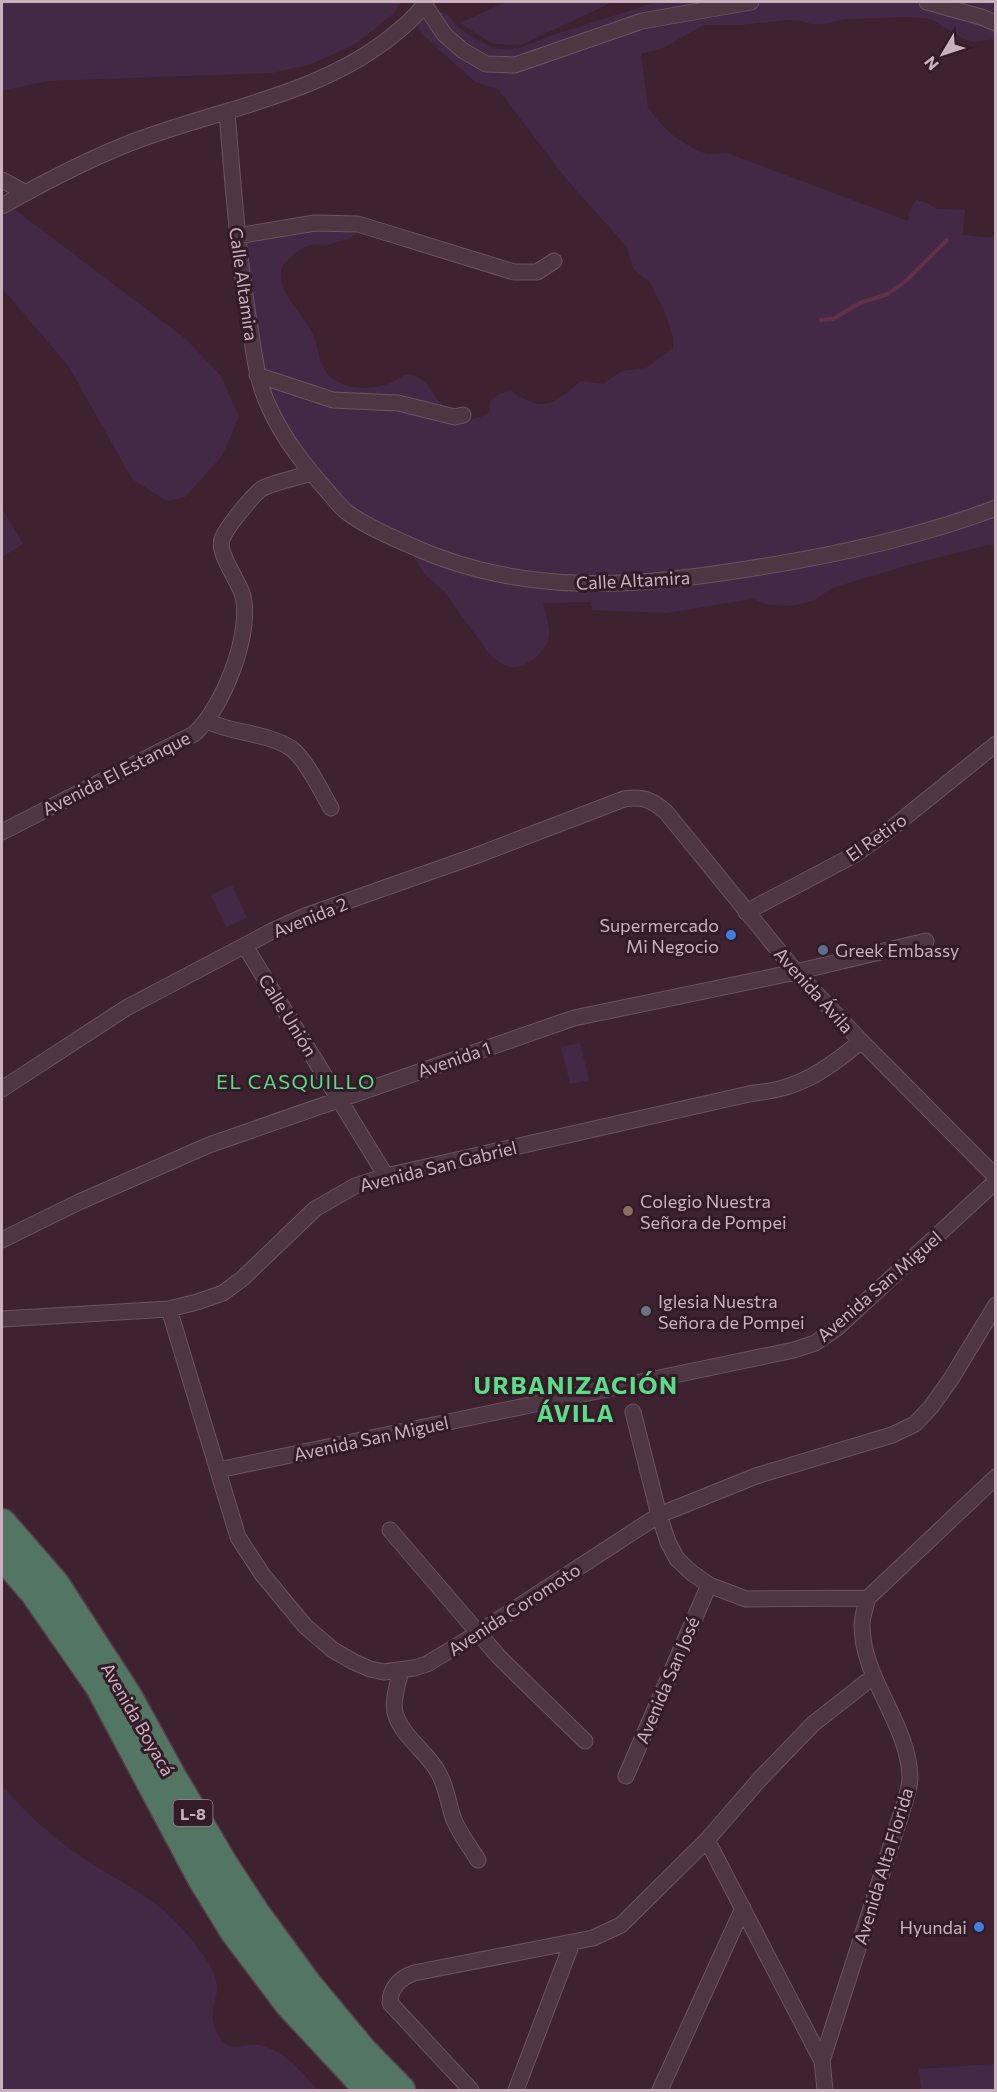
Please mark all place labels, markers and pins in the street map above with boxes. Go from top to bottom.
place label: Supermercado Mi Negocio [600,914,719,957]
marker: Supermercado Mi Negocio [724,928,738,942]
place label: Greek Embassy [835,939,959,961]
marker: Greek Embassy [816,943,830,957]
place label: Colegio Nuestra Señora de Pompei [640,1190,787,1233]
marker: Colegio Nuestra Señora de Pompei [621,1204,635,1218]
place label: Iglesia Nuestra Señora de Pompei [658,1290,805,1333]
marker: Iglesia Nuestra Señora de Pompei [639,1304,653,1318]
place label: Hyundai [899,1916,967,1938]
marker: Hyundai [972,1920,986,1934]

